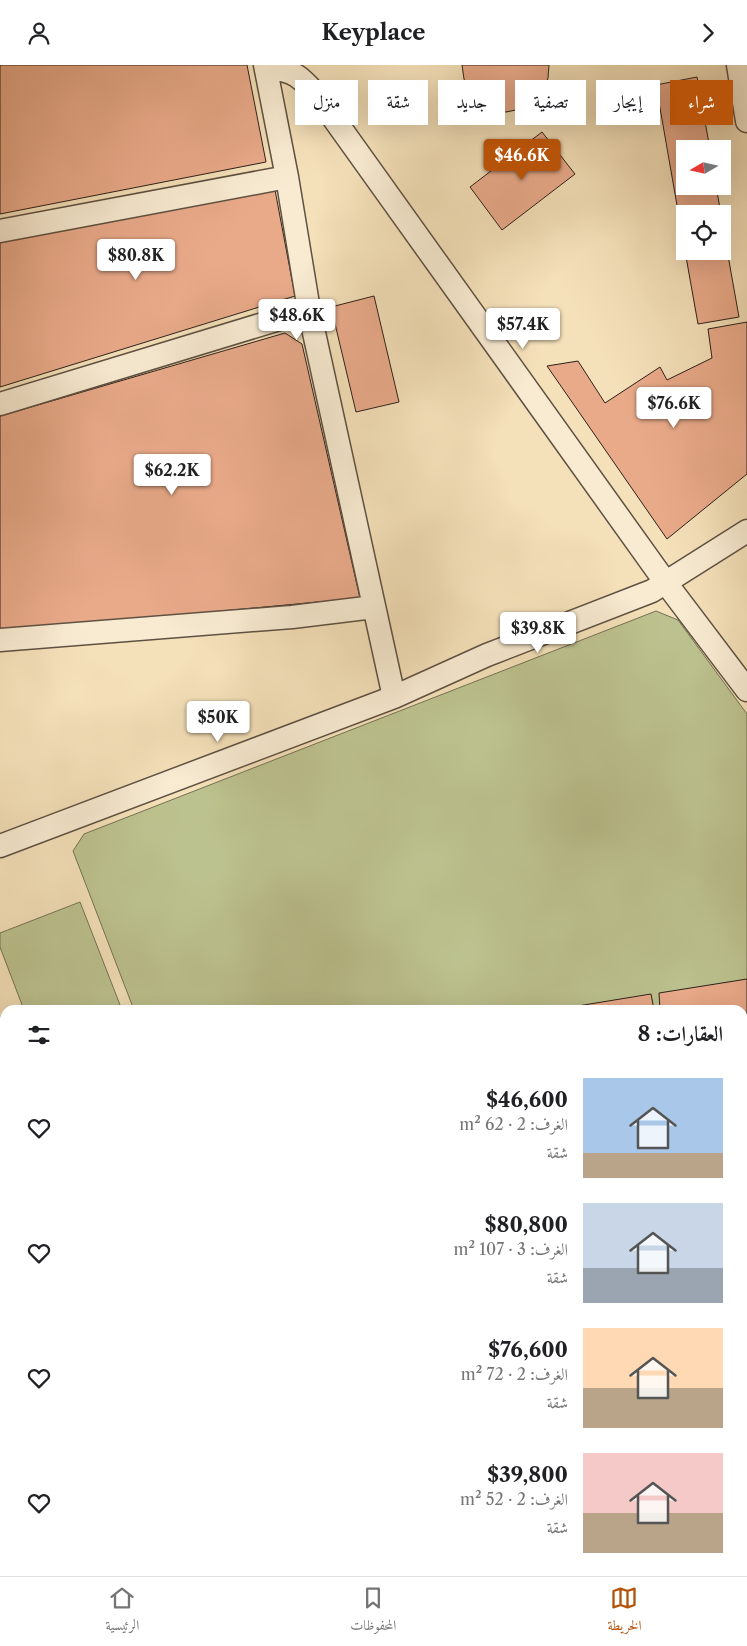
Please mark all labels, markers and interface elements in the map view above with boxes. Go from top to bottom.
icon: person [25,19,53,47]
text: Keyplace [322,19,425,46]
icon: forward [694,19,722,47]
chip: منزل [295,80,358,125]
chip: شقة [368,80,428,125]
chip: جديد [438,80,505,125]
chip: تصفية [515,80,586,125]
chip: إيجار [596,80,660,125]
chip: شراء [670,80,733,125]
pin: $46.6K [481,139,563,181]
north arrow [676,140,731,195]
map controls [676,140,731,260]
text: $46.6K [495,145,549,165]
button: locate [676,205,731,260]
pin: $80.8K [95,239,177,281]
text: $80.8K [108,245,164,265]
pin: $48.6K [256,299,338,341]
text: $48.6K [269,305,325,325]
pin: $57.4K [482,307,564,350]
text: $57.4K [497,314,549,334]
pin: $76.6K [633,387,715,429]
text: $76.6K [647,393,701,413]
pin: $62.2K [131,453,213,496]
text: $62.2K [145,460,199,480]
pin: $39.8K [497,611,579,654]
text: $39.8K [511,618,565,638]
pin: $50K [188,701,248,743]
text: $50K [198,707,238,727]
icon: filters [25,1021,53,1049]
text: العقارات: 8 [638,1021,723,1046]
text: $46,600 [486,1087,568,1112]
icon: home [623,1098,683,1158]
icon: heart [25,1114,53,1142]
text: الغرف: 2 · 62 m² [459,1114,568,1134]
text: شقة [547,1142,568,1162]
text: $80,800 [485,1212,568,1237]
icon: home [623,1223,683,1283]
icon: heart [25,1239,53,1267]
text: الغرف: 3 · 107 m² [454,1239,568,1259]
text: شقة [547,1267,568,1287]
text: $76,600 [488,1337,568,1362]
icon: home [623,1348,683,1408]
icon: heart [25,1364,53,1392]
text: الغرف: 2 · 72 m² [461,1364,568,1384]
text: شقة [547,1392,568,1412]
text: $39,800 [487,1462,568,1487]
icon: home [623,1473,683,1533]
icon: heart [25,1489,53,1517]
text: الغرف: 2 · 52 m² [460,1489,568,1509]
text: شقة [547,1517,568,1537]
tab: الرئيسية [106,1584,139,1639]
tab: المحفوظات [350,1584,396,1639]
tab: الخريطة [607,1584,641,1639]

